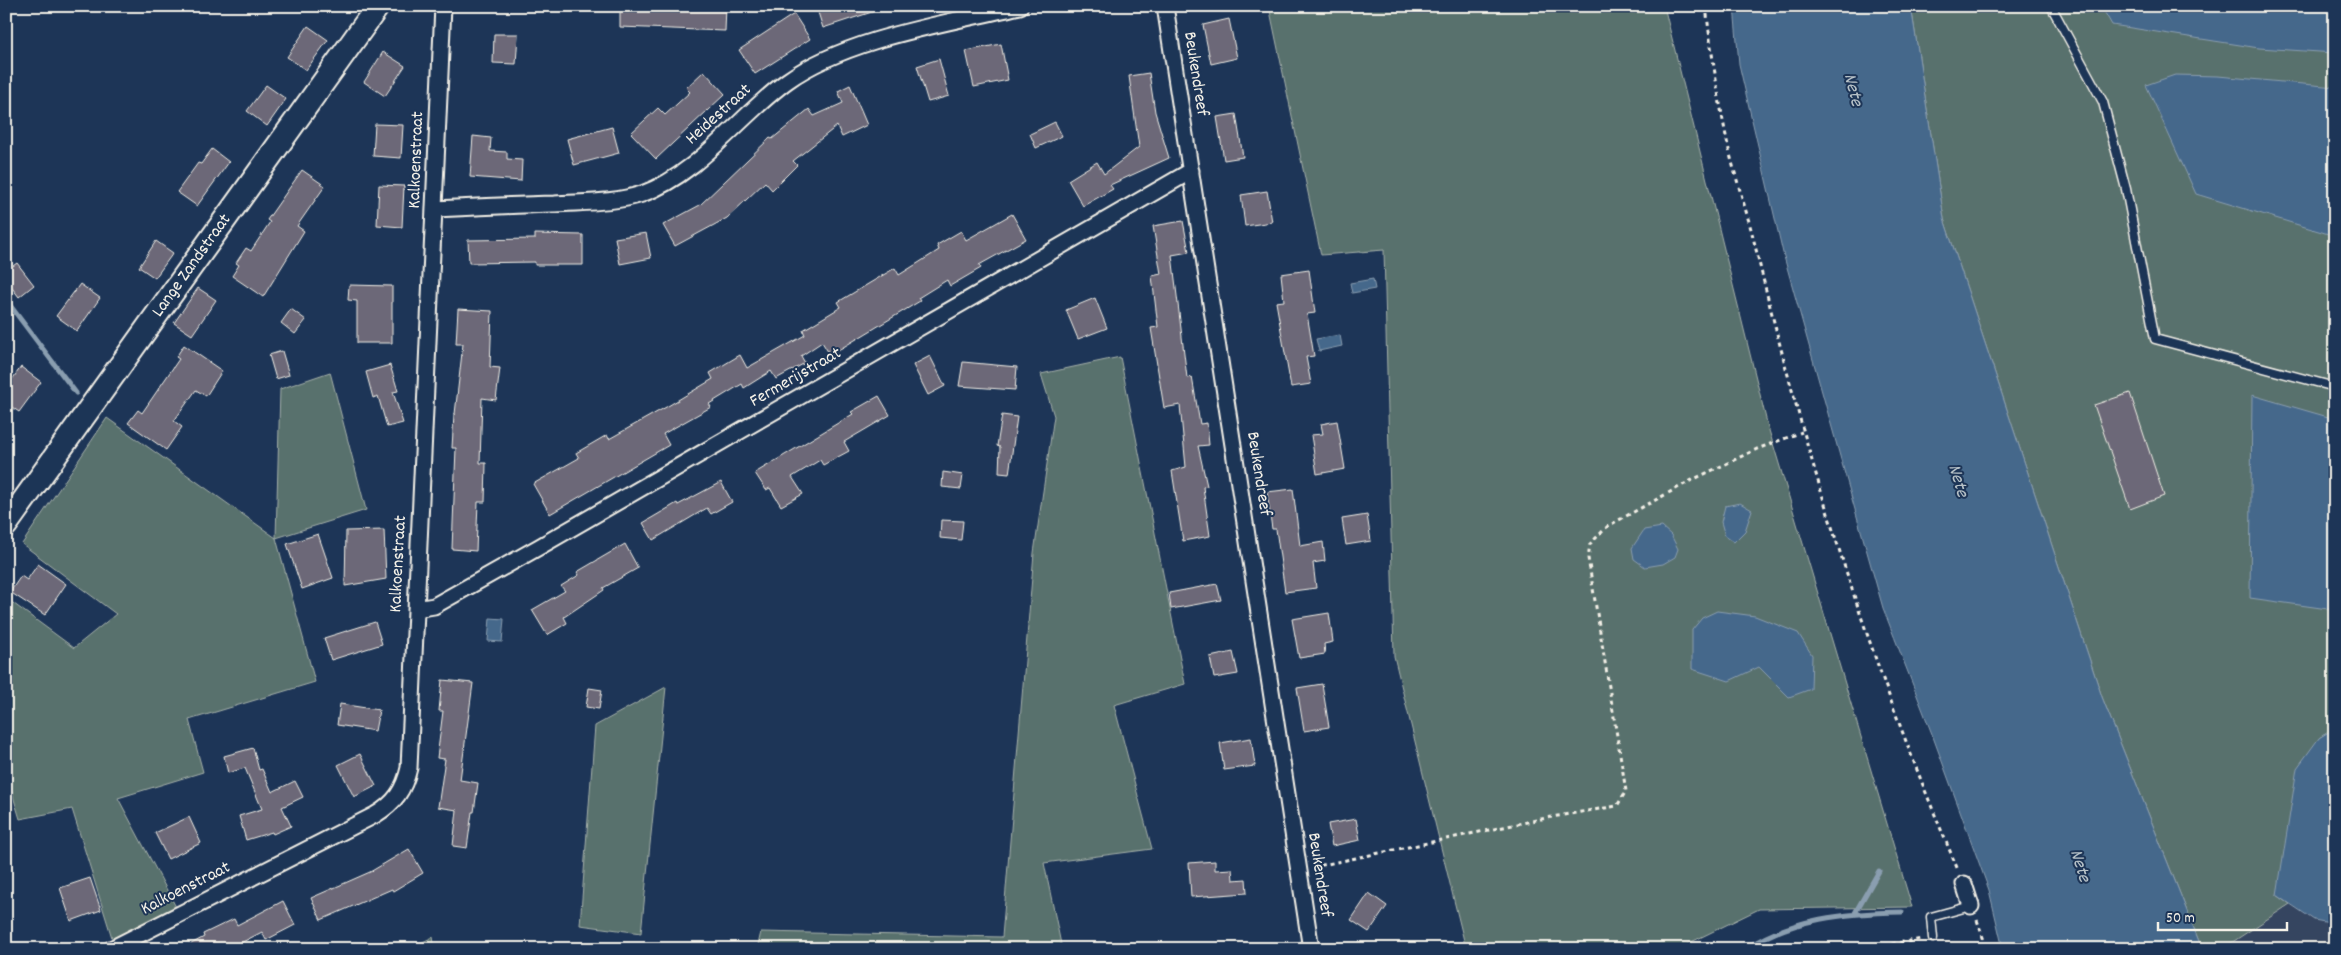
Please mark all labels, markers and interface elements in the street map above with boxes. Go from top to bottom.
street label: Beukendreef [1176,30,1214,119]
water label: Nete [1835,71,1870,111]
street label: Heidestraat [680,78,758,151]
street label: Kalkoenstraat [403,111,431,209]
street label: Lange Zandstraat [146,209,238,322]
street label: Fermerijstraat [746,341,847,414]
street label: Beukendreef [1239,430,1277,519]
water label: Nete [1939,461,1975,502]
street label: Kalkoenstraat [384,515,414,613]
street label: Beukendreef [1300,831,1338,920]
water label: Nete [2061,846,2097,887]
street label: Kalkoenstraat [137,856,235,922]
scale bar [2158,900,2287,932]
text: 50 m [2166,908,2195,930]

